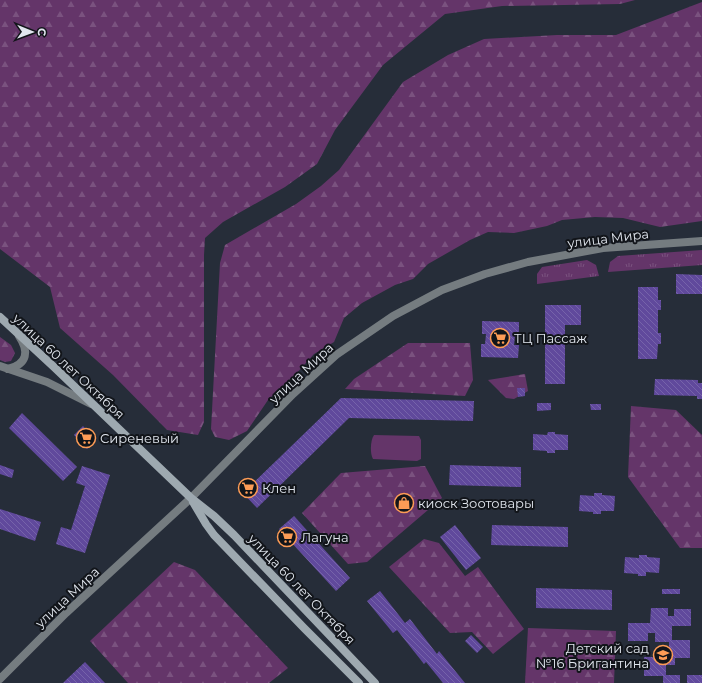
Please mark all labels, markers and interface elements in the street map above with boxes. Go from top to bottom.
north arrow [12,12,52,52]
text: С [35,28,49,36]
street label: улица Мира [565,225,650,251]
street label: улица 60 лет Октября [9,309,128,422]
supermarket icon: ТЦ Пассаж [489,327,511,349]
place label: ТЦ Пассаж [514,330,587,346]
street label: улица Мира [265,339,336,407]
supermarket icon: Сиреневый [75,427,97,449]
place label: Сиреневый [100,430,179,446]
supermarket icon: Клен [237,477,259,499]
place label: Клен [262,480,296,496]
shop icon: киоск Зоотовары [393,492,415,514]
place label: киоск Зоотовары [418,495,534,511]
supermarket icon: Лагуна [276,526,298,548]
place label: Лагуна [301,529,349,545]
street label: улица 60 лет Октября [245,530,359,647]
street label: улица Мира [31,563,102,631]
place label: Детский сад №16 Бригантина [536,640,649,671]
school or university icon: Детский сад №16 Бригантина [652,644,674,666]

